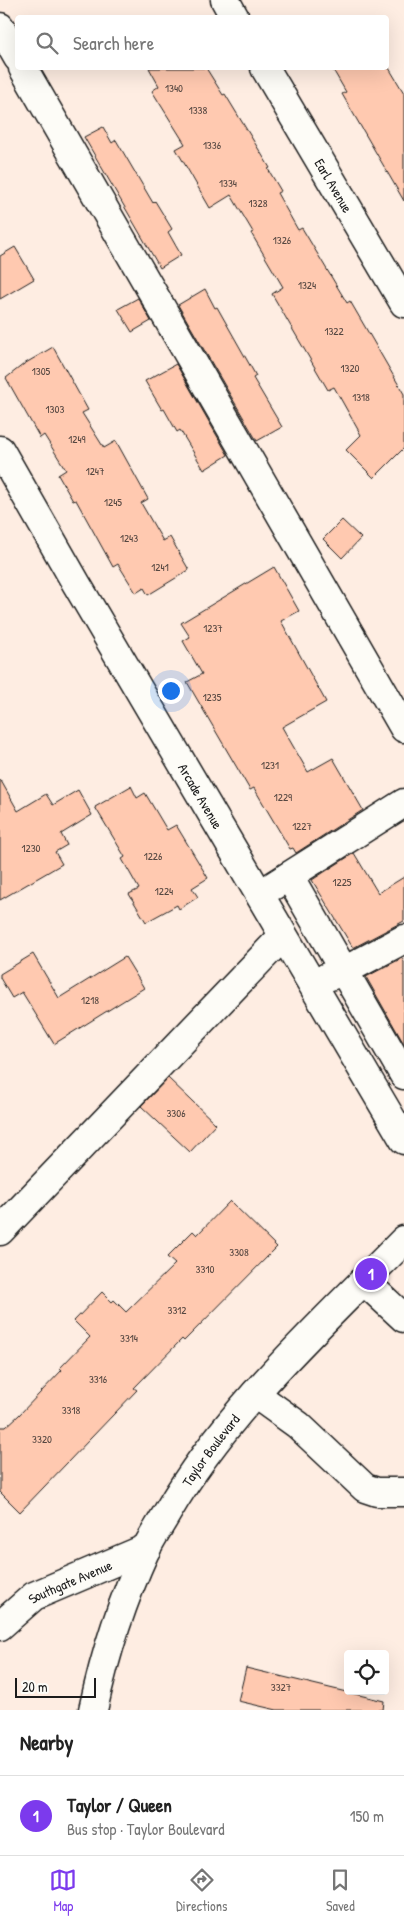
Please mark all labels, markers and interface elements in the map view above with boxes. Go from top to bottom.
search box [15,15,389,70]
icon: search [33,29,61,57]
text: Search here [73,30,154,56]
house number: 1340 [165,81,183,95]
house number: 1338 [189,103,208,117]
house number: 1336 [203,138,222,152]
street label: Earl Avenue [311,155,358,216]
house number: 1334 [219,176,237,190]
house number: 1328 [249,196,268,210]
house number: 1326 [273,233,292,247]
house number: 1324 [298,278,316,292]
house number: 1322 [324,324,344,338]
house number: 1320 [341,361,360,375]
house number: 1305 [32,364,51,378]
house number: 1318 [352,390,370,404]
house number: 1303 [46,402,64,416]
house number: 1249 [68,432,86,446]
house number: 1247 [86,464,104,478]
house number: 1245 [104,495,122,509]
house number: 1243 [120,531,138,545]
house number: 1241 [151,560,169,574]
house number: 1237 [203,621,223,635]
your location [158,678,184,704]
house number: 1235 [203,690,222,704]
house number: 1231 [261,758,279,772]
street label: Arcade Avenue [175,759,228,832]
house number: 1229 [274,790,292,804]
house number: 1227 [292,819,312,833]
house number: 1230 [22,841,41,855]
house number: 1226 [144,849,163,863]
house number: 1225 [333,875,352,889]
house number: 1224 [155,884,173,898]
house number: 1218 [81,993,99,1007]
house number: 3306 [166,1106,186,1120]
house number: 3308 [229,1245,249,1259]
pin: 1 [355,1255,387,1293]
house number: 3310 [196,1262,214,1276]
house number: 3312 [168,1303,187,1317]
house number: 3314 [120,1331,138,1345]
house number: 3316 [89,1372,108,1386]
house number: 3318 [62,1403,81,1417]
street label: Taylor Boulevard [177,1409,244,1490]
house number: 3320 [32,1432,52,1446]
street label: Southgate Avenue [23,1555,115,1607]
map controls [344,1650,389,1695]
button: locate [344,1650,389,1695]
scale bar [15,1675,96,1698]
text: 20 m [22,1677,48,1696]
house number: 3327 [271,1680,291,1694]
text: Nearby [20,1728,73,1757]
text: Taylor / Queen [67,1792,172,1818]
text: 1 [33,1805,39,1827]
text: 150 m [350,1805,384,1827]
text: Bus stop · Taylor Boulevard [67,1818,225,1840]
tab: Map [49,1866,77,1915]
tab: Directions [176,1866,227,1915]
tab: Saved [326,1866,355,1915]

